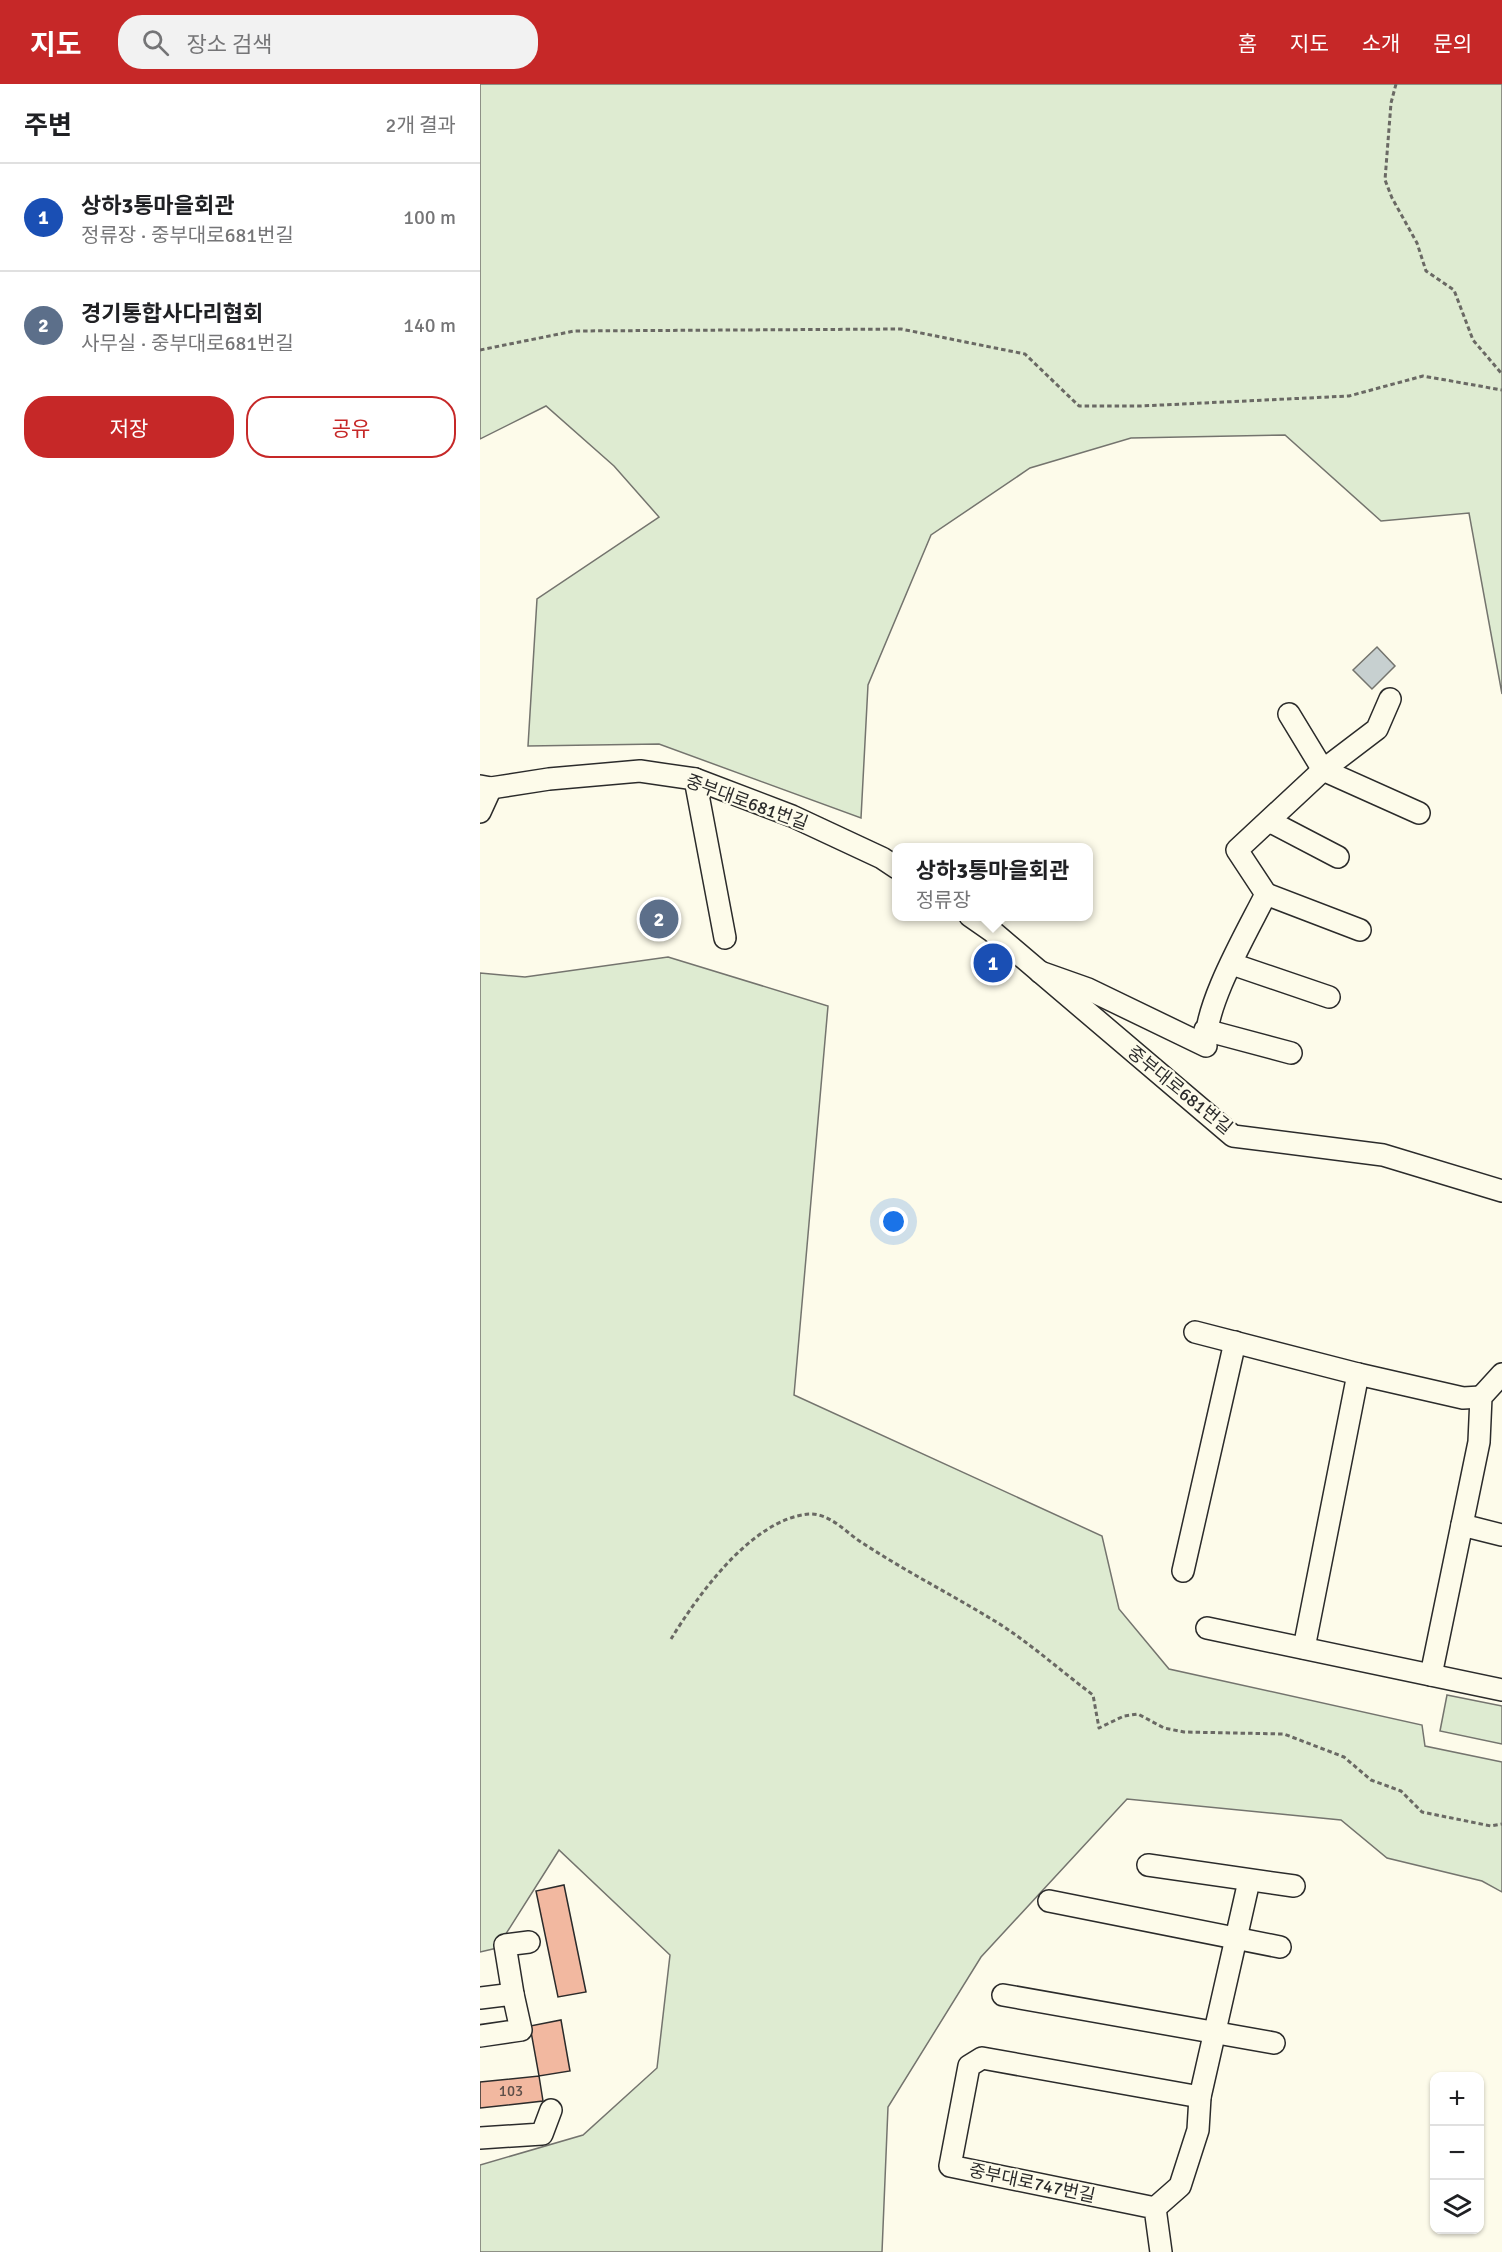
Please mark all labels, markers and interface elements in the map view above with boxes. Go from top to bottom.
search box [118,15,538,69]
icon: search [139,26,172,59]
text: 지도 [30,28,82,62]
text: 장소 검색 [187,31,272,58]
text: 홈 [1238,31,1257,57]
text: 지도 [1290,31,1329,57]
text: 소개 [1362,31,1400,57]
text: 문의 [1433,31,1472,57]
text: 주변 [24,110,72,142]
text: 2개 결과 [386,113,456,138]
text: 상하3통마을회관 [81,192,235,219]
text: 1 [38,205,49,230]
text: 100 m [403,205,456,230]
text: 정류장 · 중부대로681번길 [81,223,294,248]
text: 경기통합사다리협회 [81,300,263,327]
text: 2 [38,313,49,338]
text: 140 m [403,313,456,338]
text: 사무실 · 중부대로681번길 [81,331,294,356]
button: 저장 [24,396,234,458]
button: 공유 [246,396,456,458]
street label: 중부대로681번길 [683,770,811,834]
popup [892,843,1093,921]
text: 상하3통마을회관 [916,857,1069,884]
text: 정류장 [916,888,971,913]
pin: 2 [640,896,678,942]
pin: 1 [974,940,1012,986]
street label: 중부대로681번길 [1123,1041,1237,1139]
your location [879,1207,908,1236]
map controls [1430,2072,1484,2234]
button: + [1430,2072,1484,2126]
house number: 103 [499,2082,523,2100]
button: − [1430,2126,1484,2180]
street label: 중부대로747번길 [967,2159,1097,2207]
button: layers [1430,2180,1484,2234]

